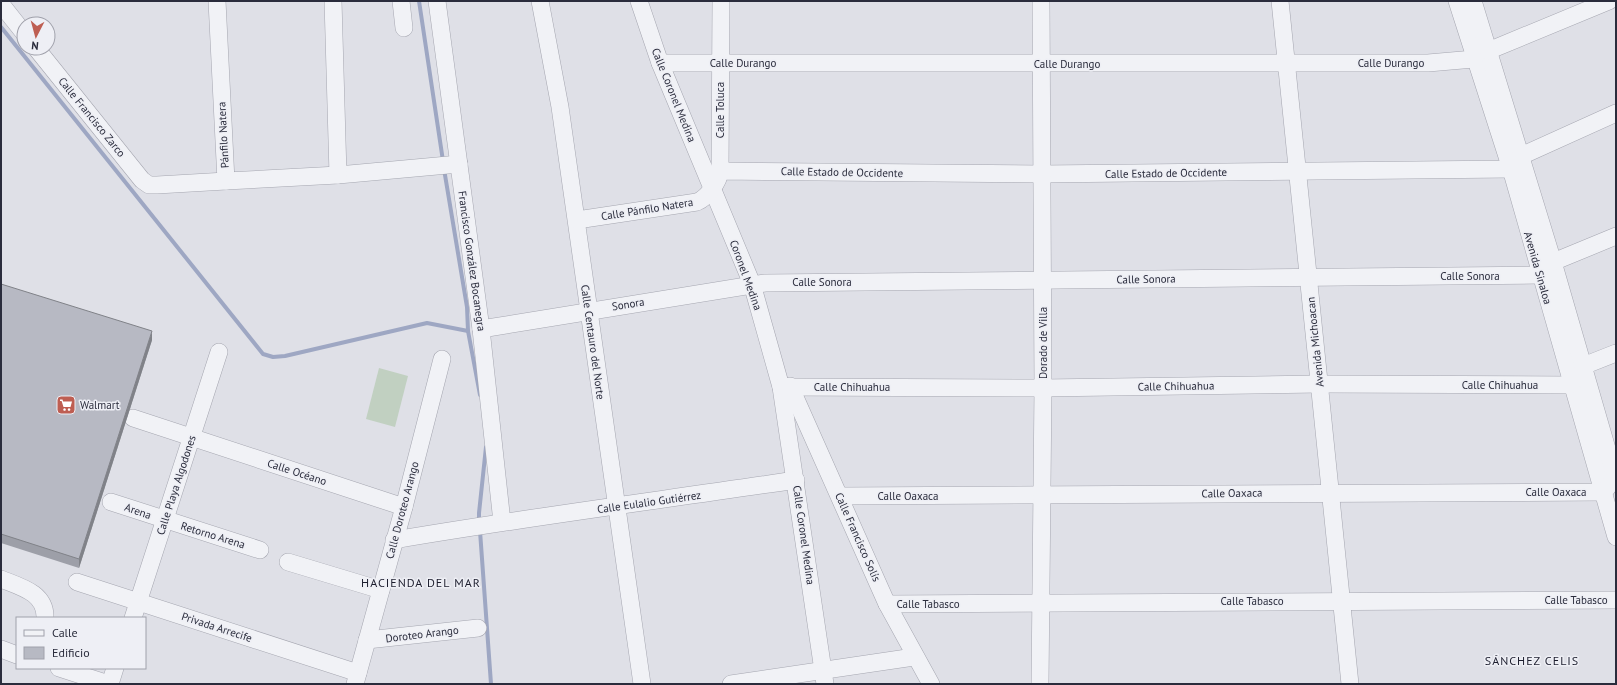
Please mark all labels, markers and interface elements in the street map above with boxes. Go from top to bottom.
north arrow [16,16,56,56]
text: N [31,39,39,53]
street label: Calle Coronel Medina [649,46,699,144]
street label: Calle Durango [710,56,776,70]
street label: Calle Durango [1358,56,1424,70]
street label: Calle Durango [1034,57,1100,71]
street label: Calle Francisco Zarco [55,74,129,160]
street label: Calle Toluca [713,82,727,138]
street label: Pánfilo Natera [214,101,232,169]
street label: Calle Estado de Occidente [781,164,904,180]
street label: Calle Estado de Occidente [1105,165,1228,181]
street label: Francisco González Bocanegra [455,190,489,332]
street label: Calle Pánfilo Natera [600,195,694,223]
street label: Avenida Sinaloa [1521,230,1555,306]
street label: Coronel Medina [727,238,765,312]
street label: Calle Sonora [1440,269,1500,283]
street label: Calle Sonora [1116,271,1176,287]
street label: Calle Sonora [792,275,852,289]
street label: Calle Centauro del Norte [578,284,608,401]
street label: Sonora [611,295,645,313]
street label: Avenida Michoacan [1303,296,1327,388]
street label: Dorado de Villa [1036,307,1050,379]
street label: Calle Chihuahua [1138,378,1214,394]
street label: Calle Chihuahua [1462,378,1538,392]
street label: Calle Chihuahua [814,380,890,394]
supermarket icon: Walmart [55,394,77,416]
place label: Walmart [80,398,120,412]
street label: Calle Playa Algodones [153,433,199,537]
street label: Calle Océano [265,456,329,488]
street label: Calle Doroteo Arango [382,460,422,560]
street label: Calle Coronel Medina [790,484,818,586]
street label: Calle Oaxaca [1201,485,1263,501]
street label: Calle Oaxaca [1525,485,1587,499]
street label: Calle Eulalio Gutiérrez [596,488,702,516]
street label: Calle Oaxaca [877,489,939,503]
street label: Calle Francisco Solís [832,490,884,584]
street label: Arena [123,500,153,522]
street label: Retorno Arena [179,519,247,551]
district label: HACIENDA DEL MAR [361,575,481,590]
street label: Calle Tabasco [1544,593,1608,607]
street label: Calle Tabasco [1220,594,1284,608]
street label: Calle Tabasco [896,597,960,611]
street label: Privada Arrecife [180,609,254,645]
legend [16,617,146,669]
street label: Doroteo Arango [385,623,460,645]
text: Calle [52,625,78,640]
text: Edificio [52,645,90,660]
district label: SÁNCHEZ CELIS [1485,653,1579,668]

